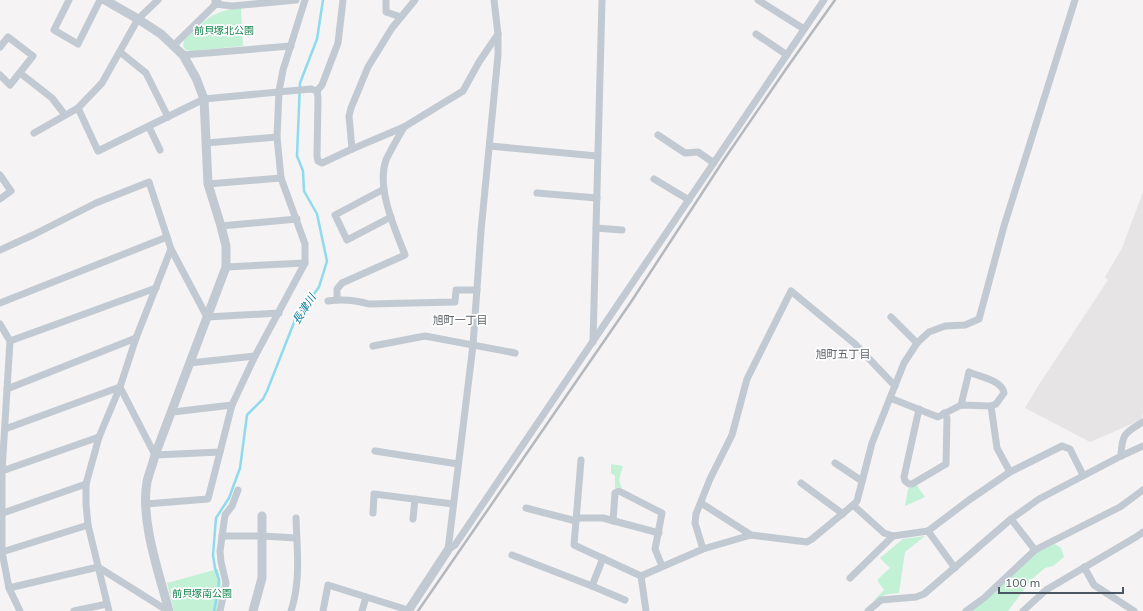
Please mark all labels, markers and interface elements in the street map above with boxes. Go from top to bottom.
park label: 前貝塚北公園 [194,24,254,37]
water label: 長津川 [289,291,319,327]
district label: 旭町一丁目 [433,313,488,327]
district label: 旭町五丁目 [816,347,871,361]
scale bar [999,569,1123,595]
text: 100 m [1005,575,1040,590]
park label: 前貝塚南公園 [172,587,232,600]

